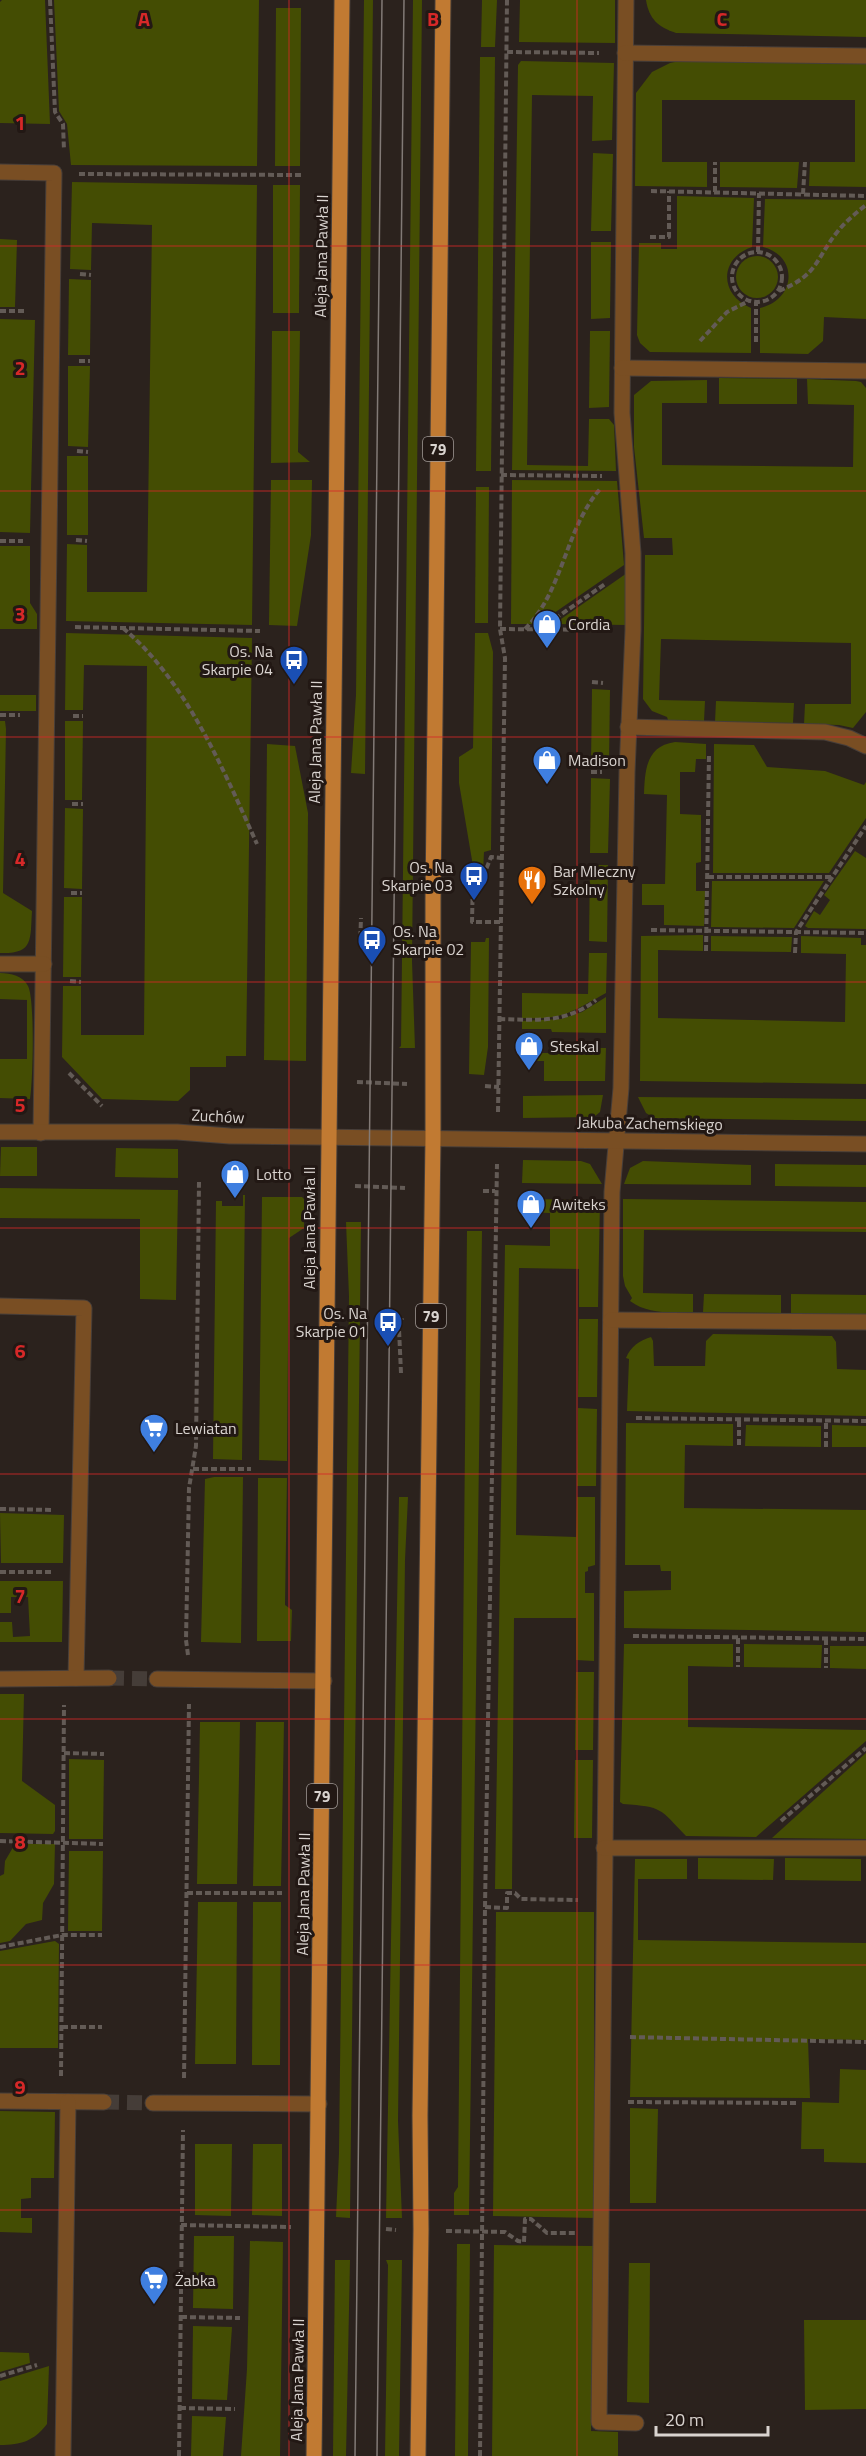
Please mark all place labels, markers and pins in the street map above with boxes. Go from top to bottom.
shop icon: Cordia [531,608,563,650]
place label: Cordia [568,612,610,636]
place label: Os. Na Skarpie 04 [202,639,273,681]
bus stop icon: Os. Na Skarpie 04 [278,644,310,686]
shop icon: Madison [531,744,563,786]
place label: Madison [568,748,626,772]
place label: Os. Na Skarpie 03 [382,855,453,897]
place label: Bar Mleczny Szkolny [553,859,636,901]
bus stop icon: Os. Na Skarpie 03 [458,860,490,902]
restaurant icon: Bar Mleczny Szkolny [516,864,548,906]
place label: Os. Na Skarpie 02 [393,919,464,961]
bus stop icon: Os. Na Skarpie 02 [356,924,388,966]
shop icon: Steskal [513,1030,545,1072]
place label: Steskal [550,1034,599,1058]
shop icon: Lotto [219,1158,251,1200]
place label: Lotto [256,1162,292,1186]
shop icon: Awiteks [515,1188,547,1230]
place label: Awiteks [552,1192,606,1216]
place label: Os. Na Skarpie 01 [296,1301,367,1343]
bus stop icon: Os. Na Skarpie 01 [372,1306,404,1348]
supermarket icon: Lewiatan [138,1412,170,1454]
place label: Lewiatan [175,1416,237,1440]
supermarket icon: Żabka [138,2264,170,2306]
place label: Żabka [175,2268,216,2292]

